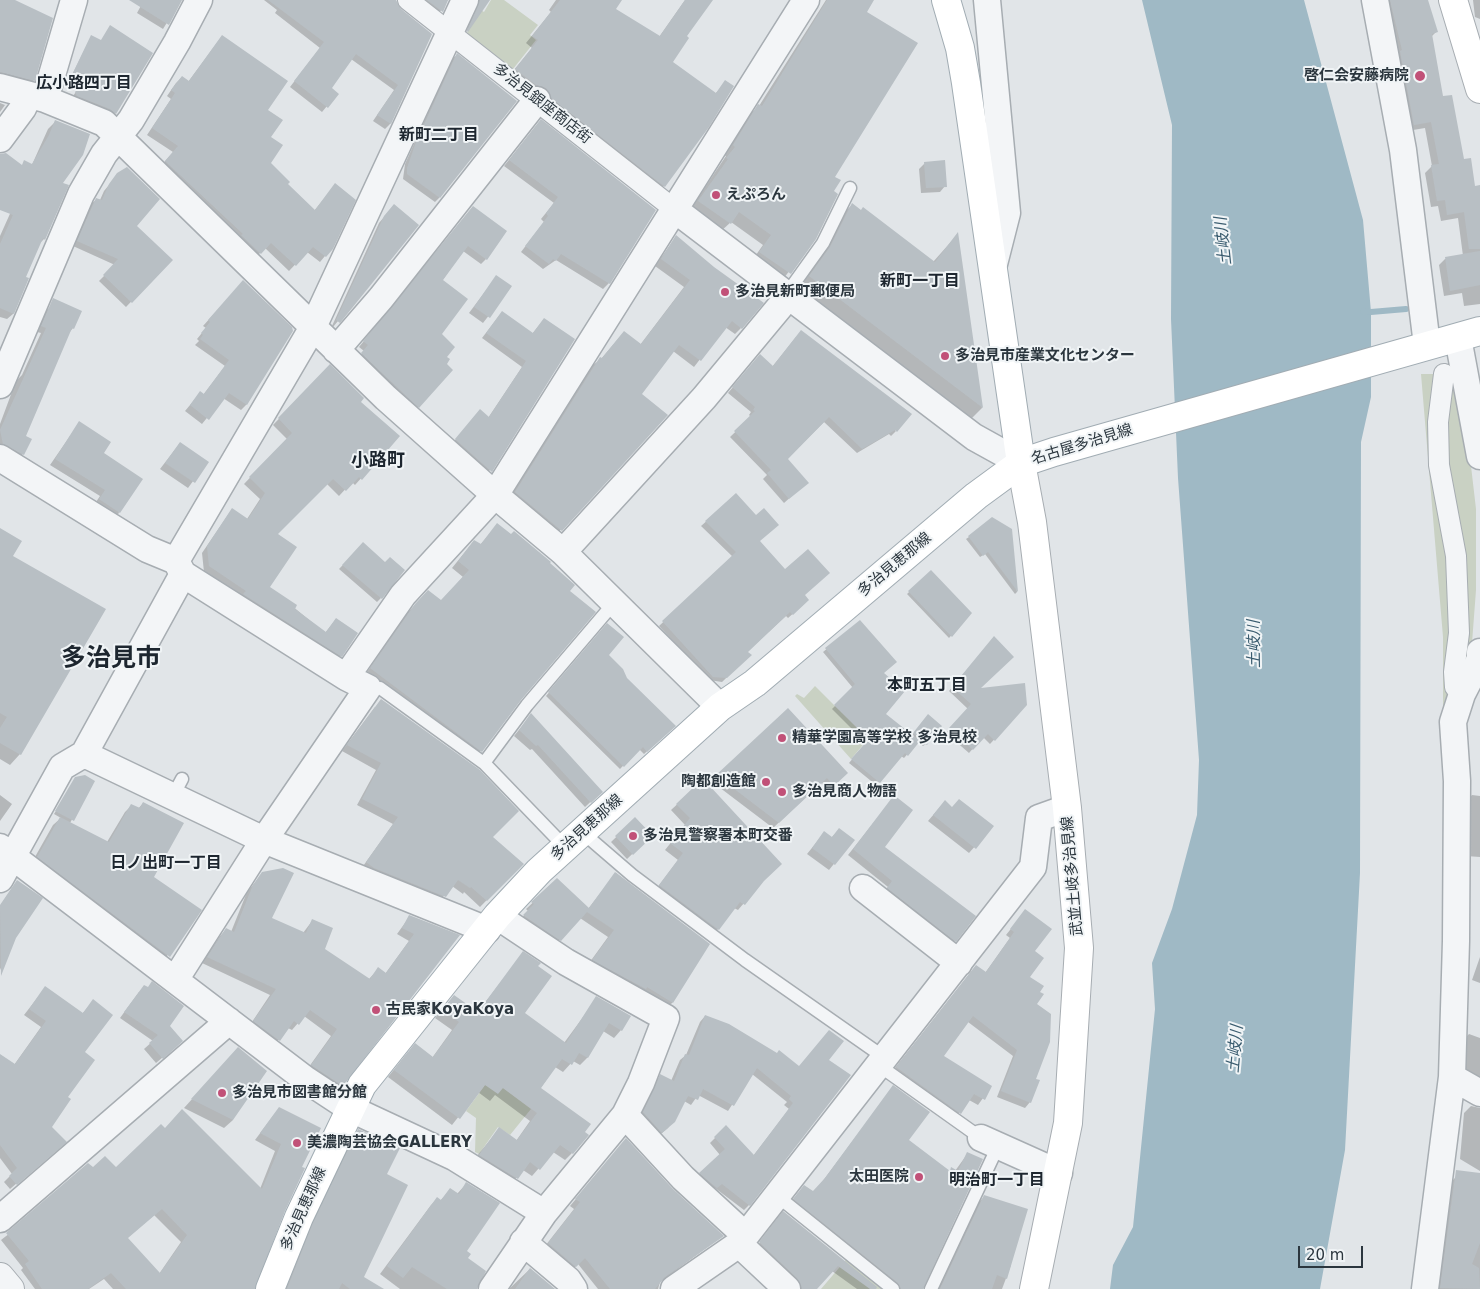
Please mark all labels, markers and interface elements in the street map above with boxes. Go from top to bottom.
street label: 多治見銀座商店街 [489,60,595,148]
place label: 啓仁会安藤病院 [1304,67,1409,85]
marker: 啓仁会安藤病院 [1413,69,1427,83]
district label: 広小路四丁目 [36,74,132,94]
district label: 新町二丁目 [399,126,479,146]
place label: えぷろん [726,186,786,204]
marker: えぷろん [710,189,722,201]
water label: 土岐川 [1212,216,1236,266]
district label: 新町一丁目 [880,272,960,292]
place label: 多治見新町郵便局 [735,283,855,301]
marker: 多治見新町郵便局 [719,286,731,298]
place label: 多治見市産業文化センター [955,347,1135,365]
marker: 多治見市産業文化センター [939,350,951,362]
street label: 名古屋多治見線 [1029,421,1135,469]
district label: 小路町 [351,450,405,472]
street label: 多治見恵那線 [855,529,935,601]
water label: 土岐川 [1245,620,1265,668]
district label: 多治見市 [61,644,161,674]
district label: 本町五丁目 [887,676,967,696]
place label: 精華学園高等学校 多治見校 [792,729,977,747]
marker: 精華学園高等学校 多治見校 [776,732,788,744]
place label: 陶都創造館 [681,773,756,791]
marker: 陶都創造館 [760,776,772,788]
place label: 多治見商人物語 [792,783,897,801]
marker: 多治見商人物語 [776,786,788,798]
street label: 多治見恵那線 [548,791,626,865]
street label: 武並土岐多治見線 [1059,815,1087,937]
place label: 多治見警察署本町交番 [643,827,793,845]
marker: 多治見警察署本町交番 [627,830,639,842]
district label: 日ノ出町一丁目 [110,854,222,874]
place label: 古民家KoyaKoya [386,1001,514,1019]
marker: 古民家KoyaKoya [370,1004,382,1016]
water label: 土岐川 [1224,1024,1248,1074]
place label: 多治見市図書館分館 [232,1084,367,1102]
marker: 多治見市図書館分館 [216,1087,228,1099]
place label: 美濃陶芸協会GALLERY [307,1134,472,1152]
marker: 美濃陶芸協会GALLERY [291,1137,303,1149]
street label: 多治見恵那線 [277,1164,331,1254]
place label: 太田医院 [849,1168,909,1186]
marker: 太田医院 [913,1171,925,1183]
district label: 明治町一丁目 [949,1171,1045,1191]
scale bar [1300,1236,1365,1268]
text: 20 m [1306,1246,1344,1264]

